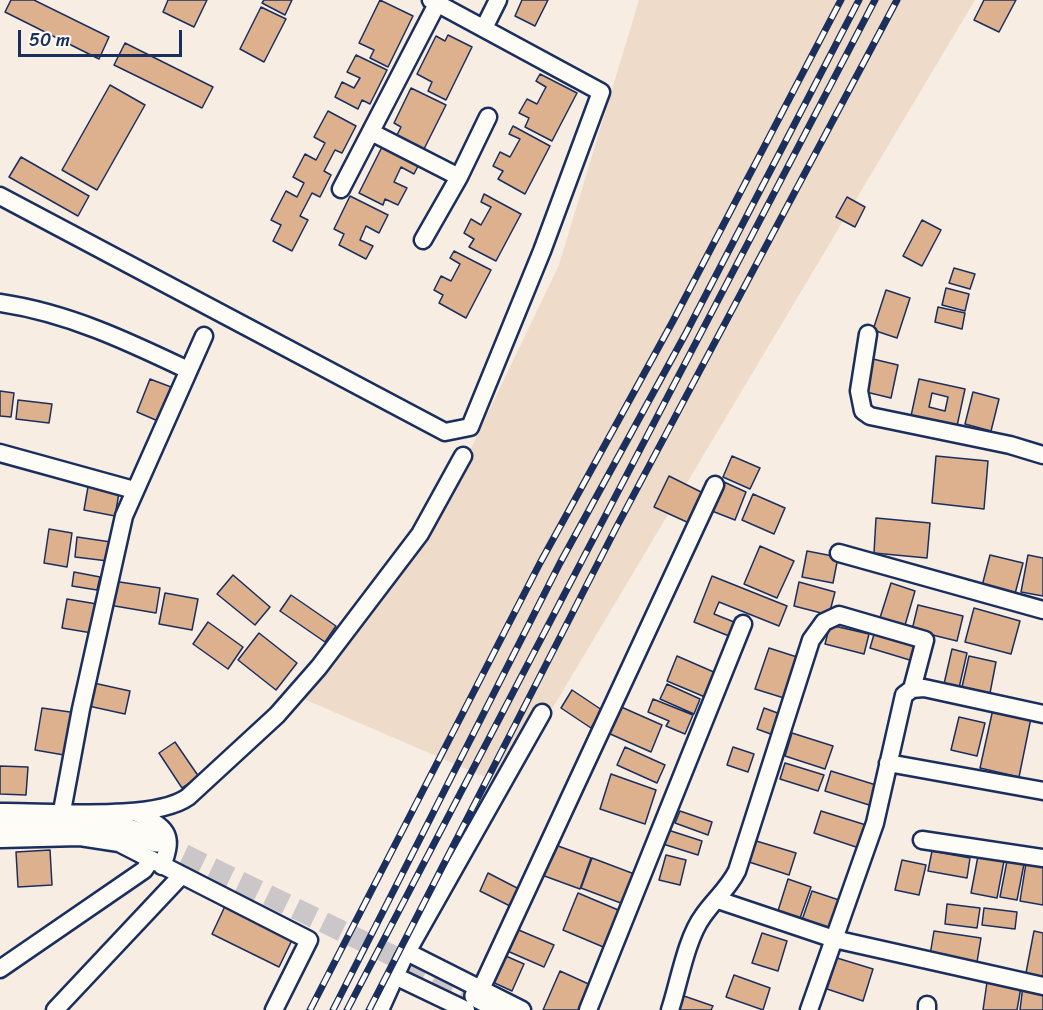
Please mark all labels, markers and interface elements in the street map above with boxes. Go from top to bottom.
scale bar [21,18,184,56]
text: 50 m [29,24,70,56]

